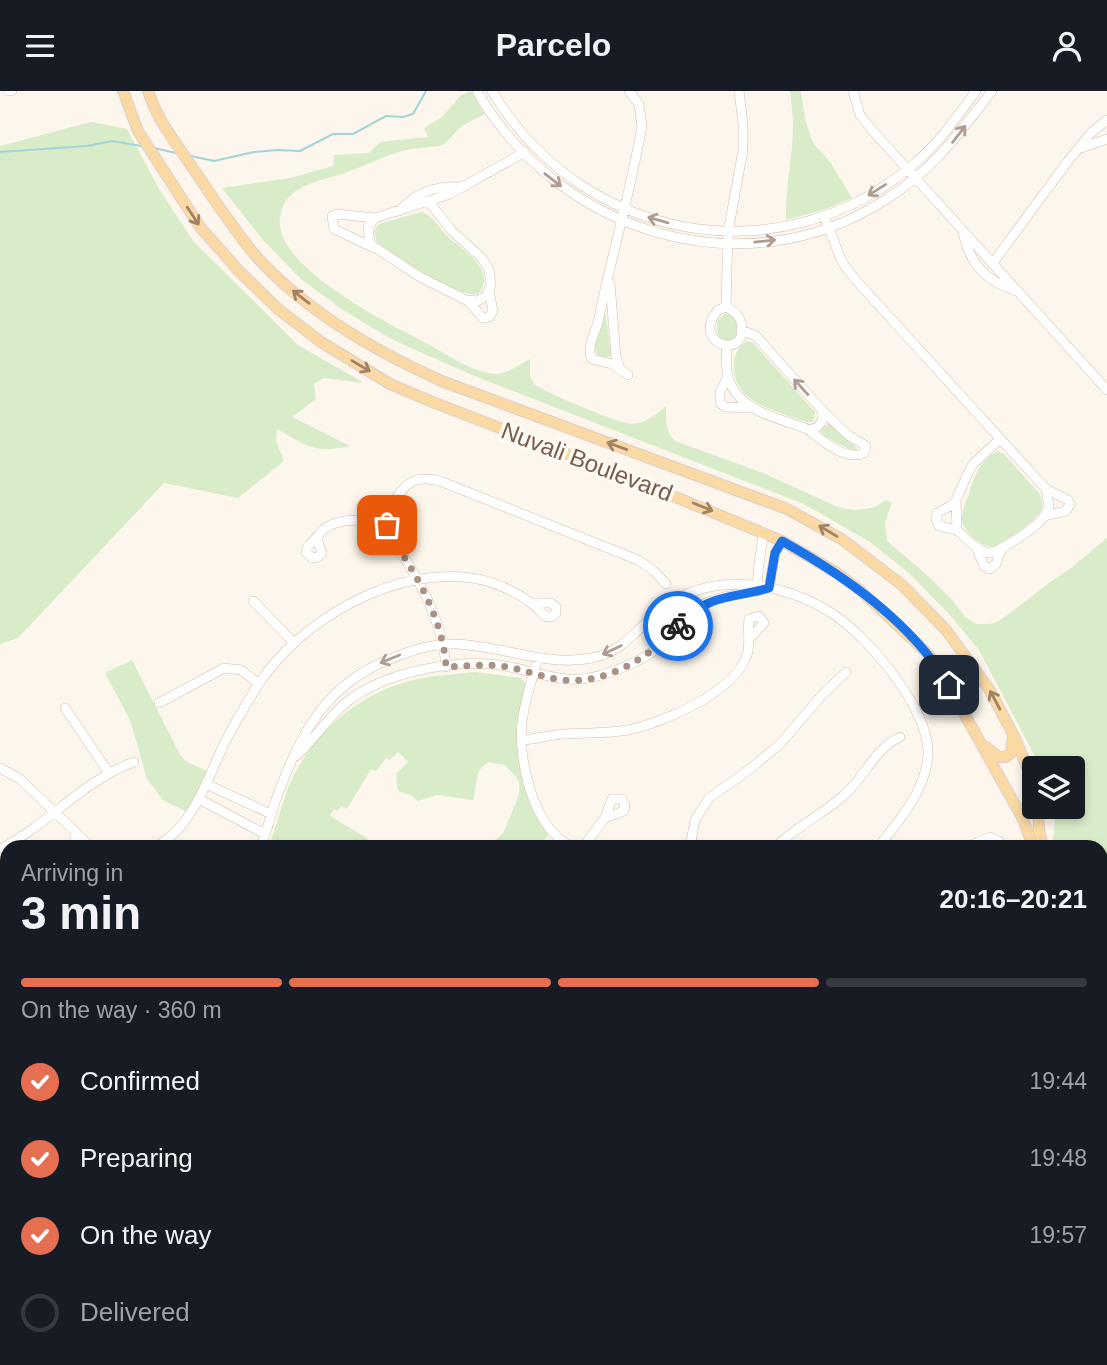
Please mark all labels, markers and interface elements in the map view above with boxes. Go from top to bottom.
icon: menu [21,27,59,65]
text: Parcelo [496,27,611,63]
icon: person [1048,27,1086,65]
one-way arrow [951,126,966,144]
one-way arrow [543,172,561,187]
one-way arrow [867,184,887,198]
one-way arrow [186,206,200,226]
one-way arrow [647,213,669,226]
one-way arrow [753,235,776,248]
one-way arrow [292,289,310,304]
one-way arrow [351,360,371,374]
one-way arrow [793,379,810,396]
street label: Nuvali Boulevard [498,416,677,507]
one-way arrow [607,439,629,451]
pin [357,495,417,555]
one-way arrow [691,502,713,515]
icon: bag [368,506,406,544]
one-way arrow [819,524,839,538]
courier [643,591,713,661]
icon: bike [659,607,697,645]
one-way arrow [602,644,623,657]
one-way arrow [380,653,401,666]
pin [919,655,979,715]
icon: home [930,666,968,704]
one-way arrow [987,690,1001,711]
map controls [1022,756,1085,819]
button: layers [1022,756,1085,819]
text: Arriving in [21,860,123,886]
text: 20:16–20:21 [940,884,1087,914]
text: 3 min [21,887,141,939]
text: On the way · 360 m [21,997,222,1023]
icon: check [21,1063,59,1101]
text: Confirmed [80,1066,200,1096]
text: 19:44 [1029,1068,1087,1094]
icon: check [21,1140,59,1178]
text: Preparing [80,1143,193,1173]
text: 19:48 [1029,1145,1087,1171]
icon: check [21,1217,59,1255]
text: On the way [80,1220,212,1250]
text: 19:57 [1029,1222,1087,1248]
text: Delivered [80,1297,190,1327]

